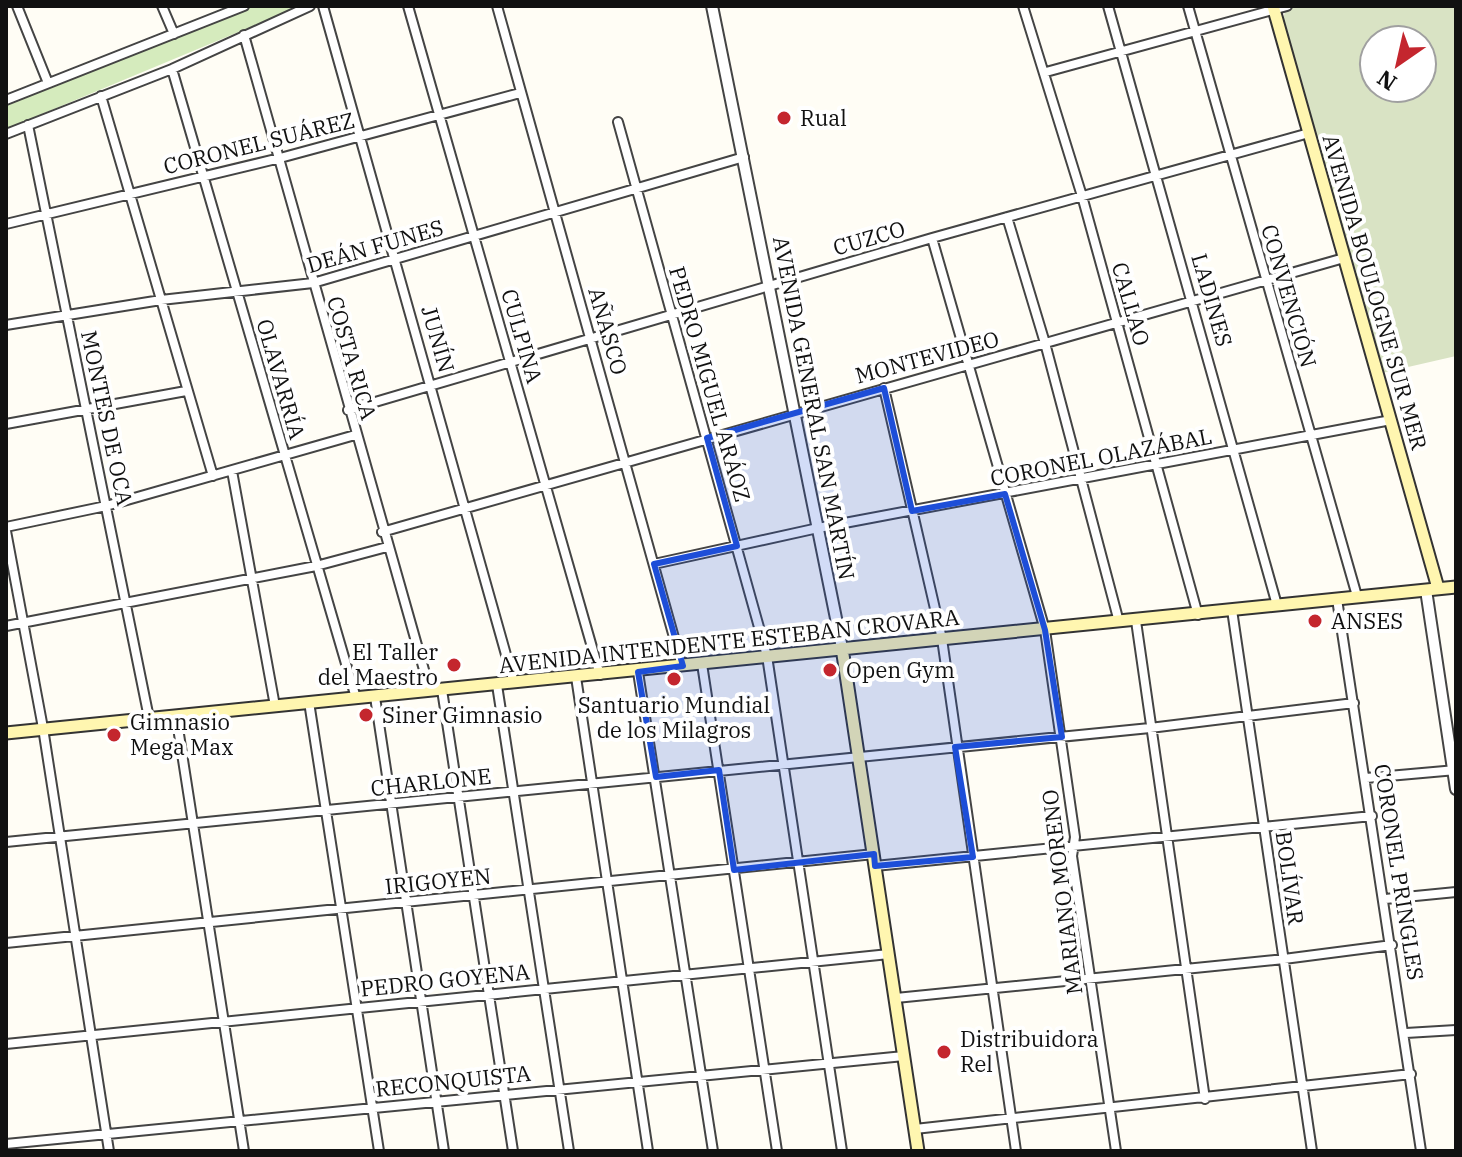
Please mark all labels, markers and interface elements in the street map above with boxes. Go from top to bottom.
north arrow [1358,24,1438,104]
text: N [1371,64,1402,98]
place label: Rual [800,103,847,132]
street label: CORONEL SUÁREZ [160,105,357,180]
marker: Rual [775,109,793,127]
street label: AVENIDA BOULOGNE SUR MER [1316,131,1435,453]
street label: DEÁN FUNES [303,212,447,279]
street label: CUZCO [829,213,908,262]
street label: CONVENCIÓN [1255,221,1324,371]
street label: AVENIDA GENERAL SAN MARTÍN [767,233,862,582]
street label: LADINES [1185,250,1240,350]
street label: CALLAO [1106,259,1157,349]
street label: PEDRO MIGUEL ARÁOZ [663,263,758,505]
street label: AÑASCO [582,284,635,378]
street label: CULPINA [495,285,550,386]
street label: COSTA RICA [321,293,384,423]
street label: JUNÍN [415,302,462,376]
street label: OLAVARRÍA [250,315,312,442]
street label: MONTEVIDEO [852,323,1002,390]
street label: MONTES DE OCA [75,328,140,508]
street label: CORONEL OLAZÁBAL [988,421,1214,492]
street label: AVENIDA INTENDENTE ESTEBAN CROVARA [497,602,961,679]
place label: ANSES [1331,606,1403,635]
marker: ANSES [1306,612,1324,630]
place label: El Taller del Maestro [318,637,438,691]
place label: Open Gym [846,655,955,684]
marker: El Taller del Maestro [445,656,463,674]
marker: Open Gym [821,661,839,679]
marker: Santuario Mundial de los Milagros [665,670,683,688]
place label: Santuario Mundial de los Milagros [578,690,770,744]
place label: Siner Gimnasio [382,700,542,729]
marker: Siner Gimnasio [357,706,375,724]
place label: Gimnasio Mega Max [130,707,234,761]
marker: Gimnasio Mega Max [105,726,123,744]
street label: CHARLONE [369,761,493,802]
street label: CORONEL PRINGLES [1368,762,1431,982]
street label: MARIANO MORENO [1035,788,1088,996]
street label: BOLÍVAR [1270,829,1311,927]
street label: IRIGOYEN [383,861,492,900]
street label: PEDRO GOYENA [359,956,531,1003]
place label: Distribuidora Rel [960,1024,1099,1078]
marker: Distribuidora Rel [935,1043,953,1061]
street label: RECONQUISTA [374,1058,532,1103]

